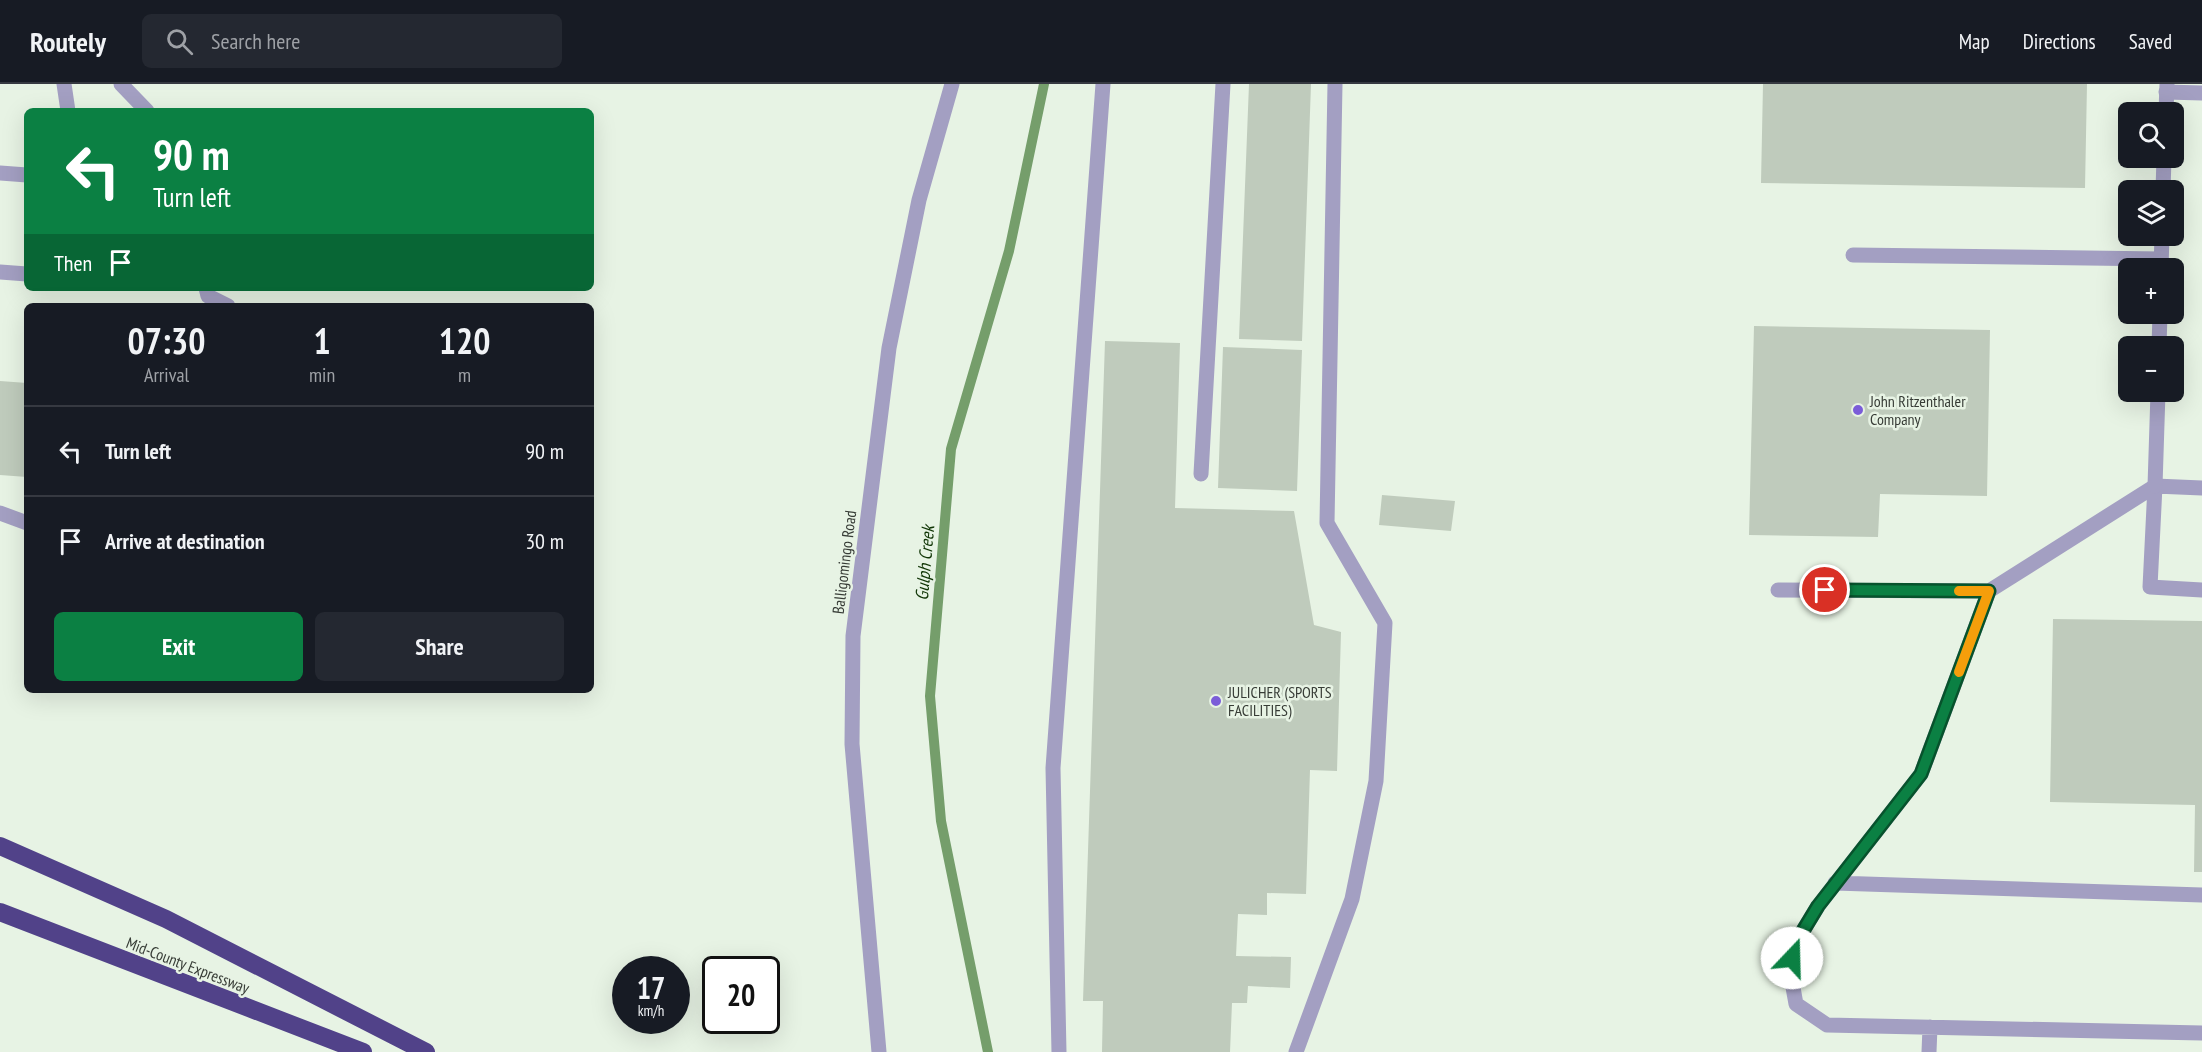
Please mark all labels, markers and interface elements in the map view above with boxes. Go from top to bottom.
search box [142,14,562,68]
text: Routely [30,23,106,60]
icon: search [163,25,196,58]
text: Search here [211,27,300,55]
text: Map [1959,28,1990,55]
text: Directions [2023,28,2096,55]
text: Saved [2129,28,2172,55]
map controls [2118,102,2184,402]
button: search [2118,102,2184,168]
text: 90 m [153,127,230,182]
icon: left [54,132,132,210]
text: Turn left [153,180,231,214]
button: layers [2118,180,2184,246]
icon: arrive [104,246,137,279]
text: Then [54,249,92,277]
button: + [2118,258,2184,324]
text: 07:30 [128,317,205,364]
text: 1 [313,317,331,364]
text: 120 [439,317,490,364]
button: − [2118,336,2184,402]
text: Arrival [144,362,189,388]
text: min [309,362,335,388]
text: m [458,362,471,388]
place label: John Ritzenthaler Company [1869,391,1966,429]
marker: John Ritzenthaler Company [1851,403,1865,417]
icon: left [54,435,87,468]
text: Turn left [105,437,171,465]
text: 90 m [525,437,564,465]
street label: Balligomingo Road [828,509,860,615]
water label: Gulph Creek [910,523,939,601]
icon: arrive [54,525,87,558]
text: Arrive at destination [105,527,265,555]
text: 30 m [525,527,564,555]
pin [1799,564,1850,615]
icon: arrive [1808,573,1841,606]
button: Exit [54,612,303,681]
button: Share [315,612,564,681]
place label: JULICHER (SPORTS FACILITIES) [1227,682,1332,720]
marker: JULICHER (SPORTS FACILITIES) [1209,694,1223,708]
position arrow [1760,926,1824,990]
street label: Mid-County Expressway [124,932,252,998]
speed limit sign: 20 [702,956,780,1034]
text: 17 [637,968,665,1007]
text: km/h [638,1001,664,1020]

